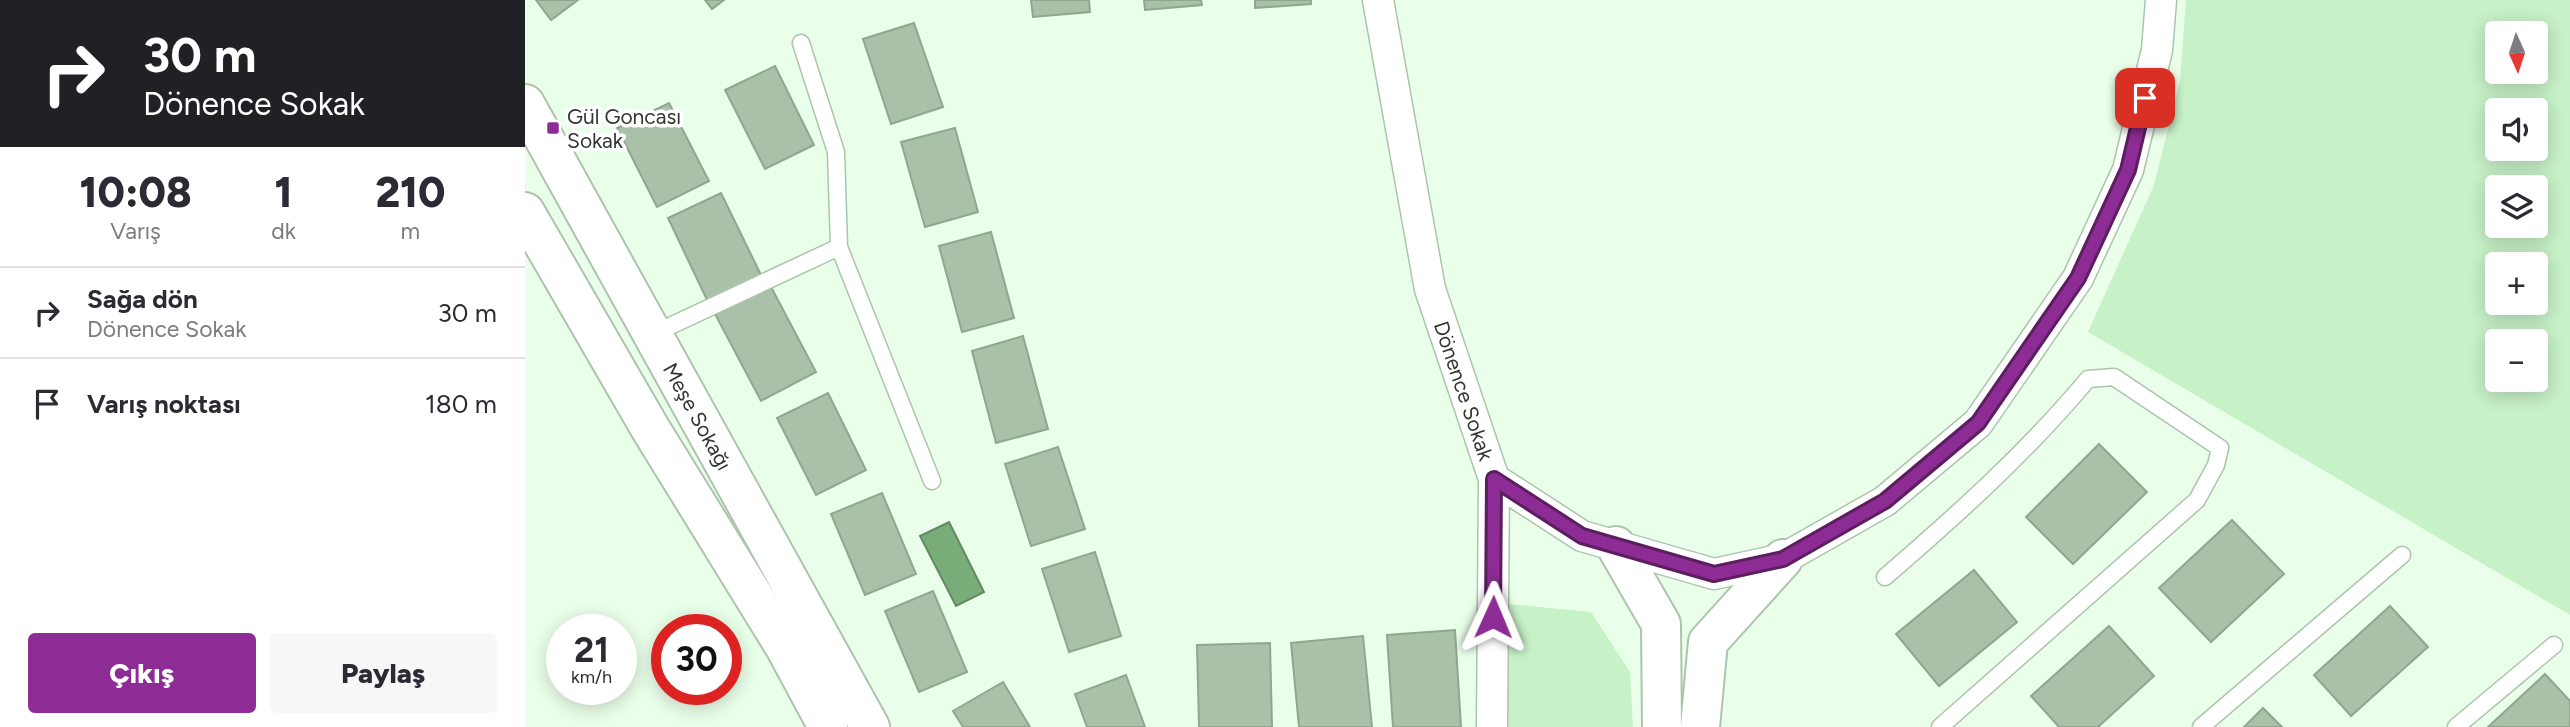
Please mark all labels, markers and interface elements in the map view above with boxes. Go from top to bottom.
north arrow [2485,21,2548,84]
map controls [2485,21,2548,392]
text: 30 m [143,25,256,84]
icon: right [28,28,119,119]
pin [2115,68,2175,128]
icon: arrive [2126,79,2164,117]
text: Dönence Sokak [143,85,365,123]
button: sound [2485,98,2548,161]
place label: Gül Goncası Sokak [567,104,681,153]
marker: Gül Goncası Sokak [545,120,561,136]
text: 10:08 [80,167,192,218]
text: 1 [275,167,292,218]
text: 210 [375,167,445,218]
button: layers [2485,175,2548,238]
text: Varış [110,217,161,245]
text: dk [271,217,296,245]
text: m [401,217,420,245]
button: + [2485,252,2548,315]
text: Sağa dön [87,283,198,315]
icon: right [28,294,66,332]
text: 30 m [438,297,497,329]
text: Dönence Sokak [87,315,246,343]
street label: Dönence Sokak [1429,318,1500,464]
button: − [2485,329,2548,392]
street label: Meşe Sokağı [658,358,738,474]
icon: arrive [28,385,66,423]
text: Varış noktası [87,388,241,420]
text: 180 m [425,388,497,420]
position arrow [1456,580,1530,654]
speed limit sign: 30 [651,614,742,705]
text: 21 [574,629,609,671]
button: Çıkış [28,633,256,713]
button: Paylaş [270,633,497,713]
text: km/h [571,666,612,688]

